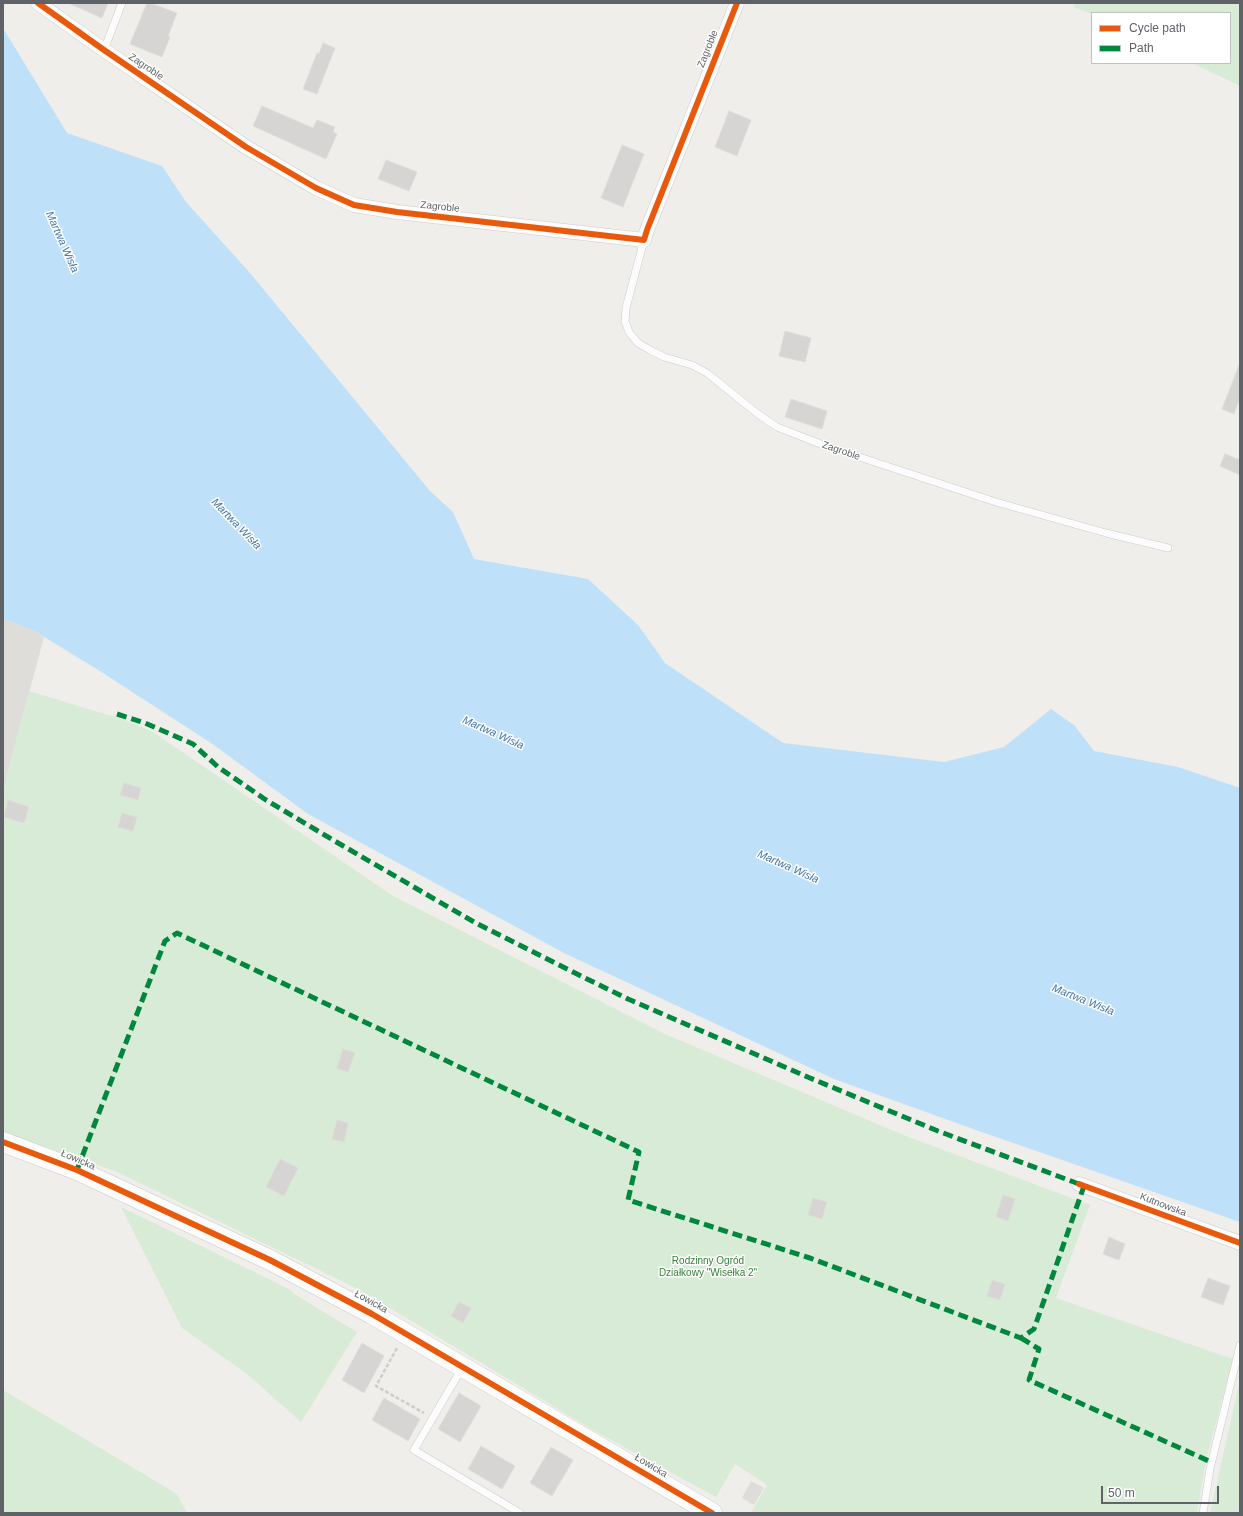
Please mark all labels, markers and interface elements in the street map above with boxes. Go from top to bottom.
legend [1091,12,1231,64]
text: Cycle path [1129,21,1186,35]
street label: Zagroble [695,28,721,70]
text: Path [1129,41,1154,55]
street label: Zagroble [126,51,166,83]
street label: Zagroble [420,199,460,215]
water label: Martwa Wisła [43,209,81,275]
street label: Zagroble [820,439,862,463]
water label: Martwa Wisła [208,496,264,552]
water label: Martwa Wisła [460,714,526,752]
water label: Martwa Wisła [755,848,821,886]
water label: Martwa Wisła [1050,982,1116,1018]
street label: Łowicka [59,1147,97,1173]
street label: Kutnowska [1138,1191,1188,1219]
park label: Rodzinny Ogród Działkowy "Wisełka 2" [659,1255,757,1278]
street label: Łowicka [352,1288,390,1316]
street label: Łowicka [632,1452,670,1480]
scale bar [1103,1478,1221,1504]
text: 50 m [1108,1486,1135,1500]

